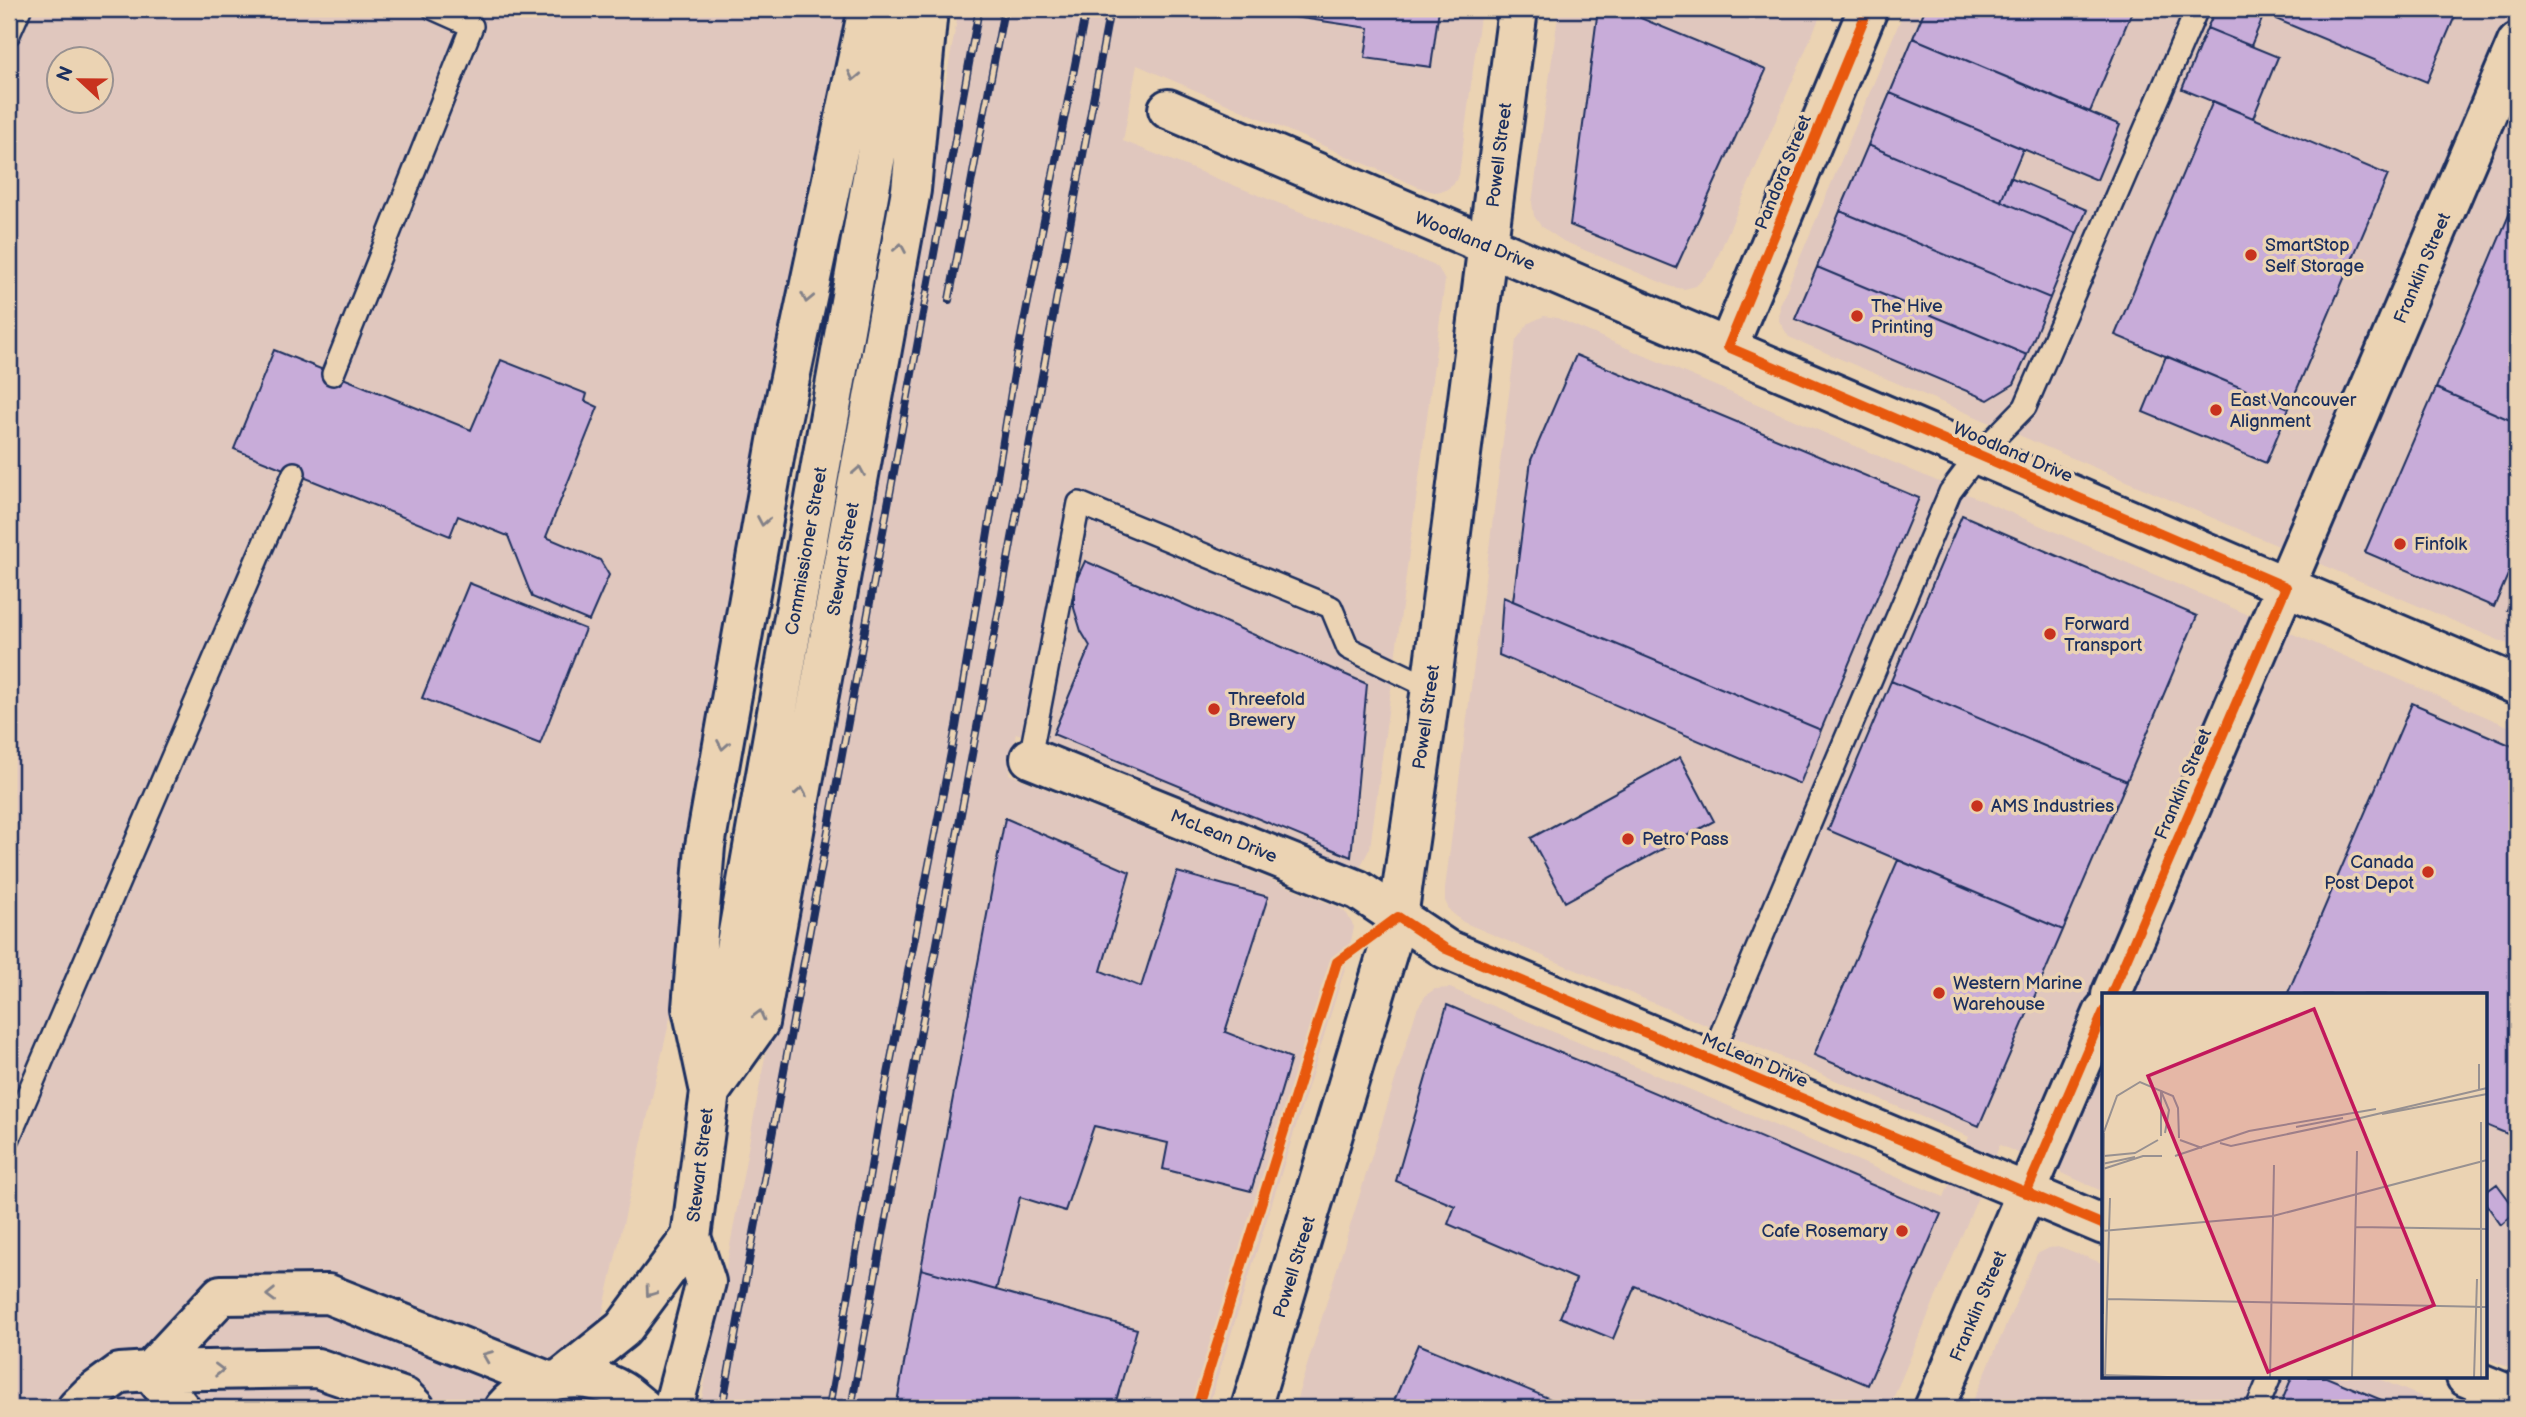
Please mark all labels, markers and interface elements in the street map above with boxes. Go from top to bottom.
north arrow [46,46,116,116]
text: N [52,63,79,85]
one-way arrow [847,70,862,82]
street label: Powell Street [1483,101,1516,209]
street label: Pandora Street [1751,111,1816,233]
street label: Woodland Drive [1412,208,1538,275]
street label: Franklin Street [2390,209,2455,327]
place label: SmartStop Self Storage [2265,235,2364,277]
one-way arrow [892,242,907,253]
marker: SmartStop Self Storage [2243,247,2259,263]
one-way arrow [801,292,815,304]
place label: The Hive Printing [1871,296,1943,338]
marker: The Hive Printing [1849,308,1865,324]
place label: East Vancouver Alignment [2230,390,2357,432]
marker: East Vancouver Alignment [2208,402,2224,418]
street label: Woodland Drive [1950,418,2076,487]
street label: Commissioner Street [781,465,832,637]
one-way arrow [851,465,866,477]
street label: Stewart Street [823,500,864,617]
one-way arrow [756,515,771,527]
place label: Finfolk [2414,534,2467,555]
marker: Finfolk [2392,536,2408,552]
place label: Forward Transport [2064,614,2143,656]
marker: Forward Transport [2042,626,2058,642]
street label: Powell Street [1409,663,1444,771]
place label: Threefold Brewery [1228,689,1305,731]
marker: Threefold Brewery [1206,701,1222,717]
street label: Franklin Street [2151,725,2216,843]
one-way arrow [716,739,731,751]
one-way arrow [793,786,808,798]
place label: AMS Industries [1991,796,2114,817]
marker: AMS Industries [1969,798,1985,814]
street label: McLean Drive [1167,806,1280,868]
place label: Petro Pass [1642,829,1729,850]
marker: Petro Pass [1620,831,1636,847]
place label: Canada Post Depot [2324,852,2414,894]
marker: Canada Post Depot [2420,864,2436,880]
place label: Western Marine Warehouse [1953,973,2083,1015]
marker: Western Marine Warehouse [1931,985,1947,1001]
inset map [2102,993,2488,1378]
one-way arrow [751,1009,766,1021]
street label: McLean Drive [1699,1029,1811,1092]
street label: Stewart Street [683,1106,718,1223]
street label: Powell Street [1269,1213,1320,1321]
place label: Cafe Rosemary [1761,1221,1889,1242]
marker: Cafe Rosemary [1894,1223,1910,1239]
street label: Franklin Street [1946,1247,2011,1365]
one-way arrow [646,1284,659,1297]
one-way arrow [266,1287,277,1302]
one-way arrow [482,1350,494,1364]
one-way arrow [214,1362,224,1378]

